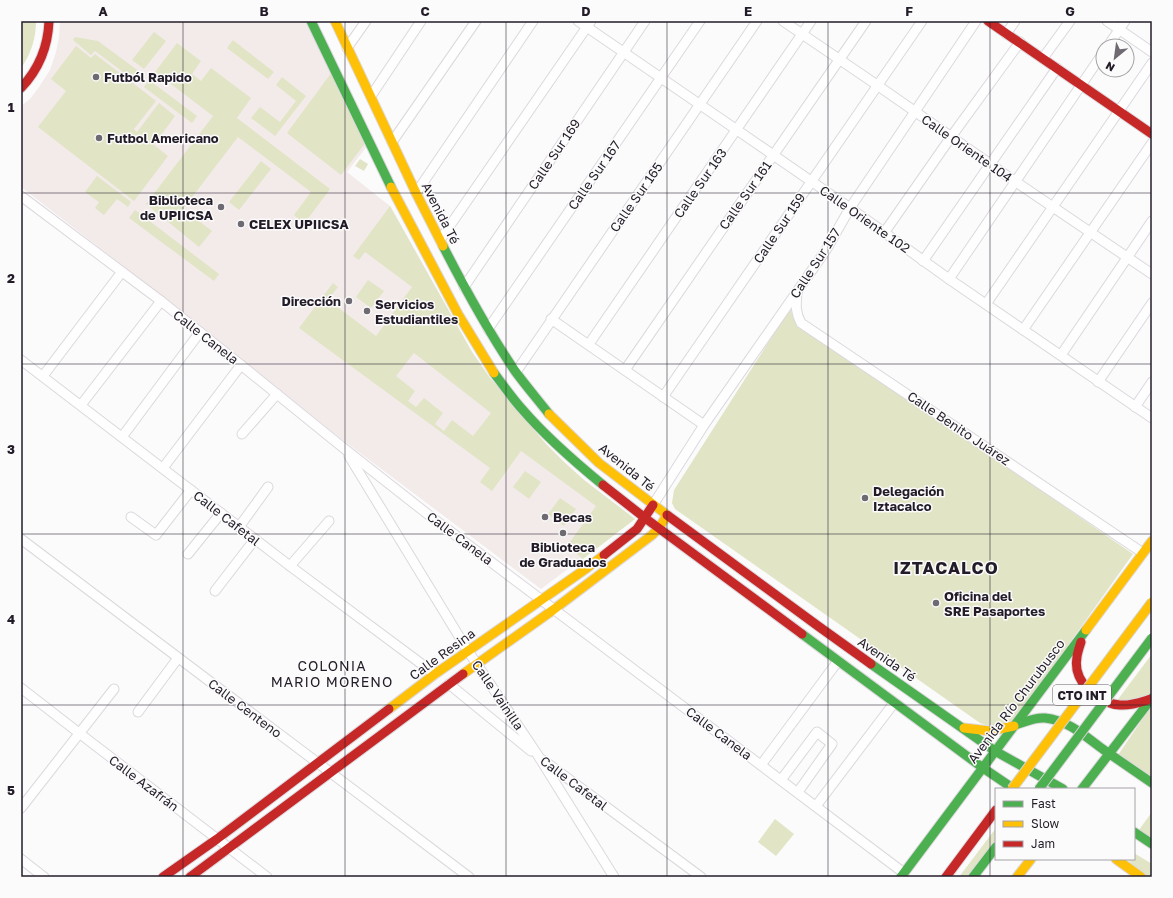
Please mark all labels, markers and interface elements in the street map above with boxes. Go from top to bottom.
text: A [98,3,108,19]
text: B [259,3,269,19]
text: C [420,3,430,19]
text: D [581,3,591,19]
text: E [744,3,752,19]
text: F [905,3,913,19]
text: G [1065,3,1075,19]
north arrow [1095,38,1135,78]
text: N [1103,59,1117,75]
place label: Futból Rapido [104,69,192,85]
marker: Futból Rapido [91,72,101,82]
text: 1 [8,99,15,115]
street label: Calle Oriente 104 [919,111,1015,185]
street label: Calle Sur 169 [525,116,584,192]
place label: Futbol Americano [107,130,219,146]
marker: Futbol Americano [94,133,104,143]
street label: Calle Sur 167 [564,137,624,213]
street label: Calle Sur 163 [670,145,730,221]
street label: Calle Sur 161 [715,158,775,232]
street label: Calle Sur 165 [606,159,666,235]
street label: Avenida Té [419,180,463,246]
street label: Calle Oriente 102 [817,182,913,256]
street label: Calle Sur 159 [750,190,808,266]
place label: Biblioteca de UPIICSA [140,192,214,223]
marker: Biblioteca de UPIICSA [216,202,226,212]
place label: CELEX UPIICSA [249,216,349,232]
marker: CELEX UPIICSA [236,219,246,229]
street label: Calle Sur 157 [786,225,844,301]
text: 2 [7,270,15,286]
place label: Dirección [281,293,341,309]
marker: Dirección [344,296,354,306]
place label: Servicios Estudiantiles [375,296,458,327]
marker: Servicios Estudiantiles [362,306,372,316]
street label: Calle Canela [170,307,242,367]
street label: Calle Benito Juárez [904,388,1014,469]
street label: Avenida Té [596,440,658,494]
text: 3 [7,441,15,457]
place label: Delegación Iztacalco [873,483,944,514]
street label: Calle Cafetal [190,487,264,549]
marker: Delegación Iztacalco [860,493,870,503]
street label: Calle Canela [424,508,496,568]
place label: Becas [553,509,592,525]
marker: Becas [540,512,550,522]
marker: Biblioteca de Graduados [558,528,568,538]
place label: Biblioteca de Graduados [519,539,607,570]
district label: IZTACALCO [893,557,999,578]
place label: Oficina del SRE Pasaportes [944,588,1045,619]
marker: Oficina del SRE Pasaportes [931,598,941,608]
text: 4 [7,611,15,627]
street label: Calle Resina [406,625,478,683]
street label: Avenida Té [855,633,919,685]
street label: Avenida Río Churubusco [964,636,1068,766]
district label: COLONIA MARIO MORENO [271,657,393,690]
street label: Calle Vainilla [469,657,527,733]
street label: Calle Centeno [205,675,285,741]
road number: CTO INT [1053,685,1111,705]
street label: Calle Canela [683,703,755,763]
street label: Calle Azafrán [106,752,182,814]
street label: Calle Cafetal [537,752,611,814]
text: 5 [7,782,15,798]
legend [995,788,1135,860]
text: Fast [1031,796,1056,811]
text: Slow [1031,816,1059,831]
text: Jam [1031,836,1055,851]

